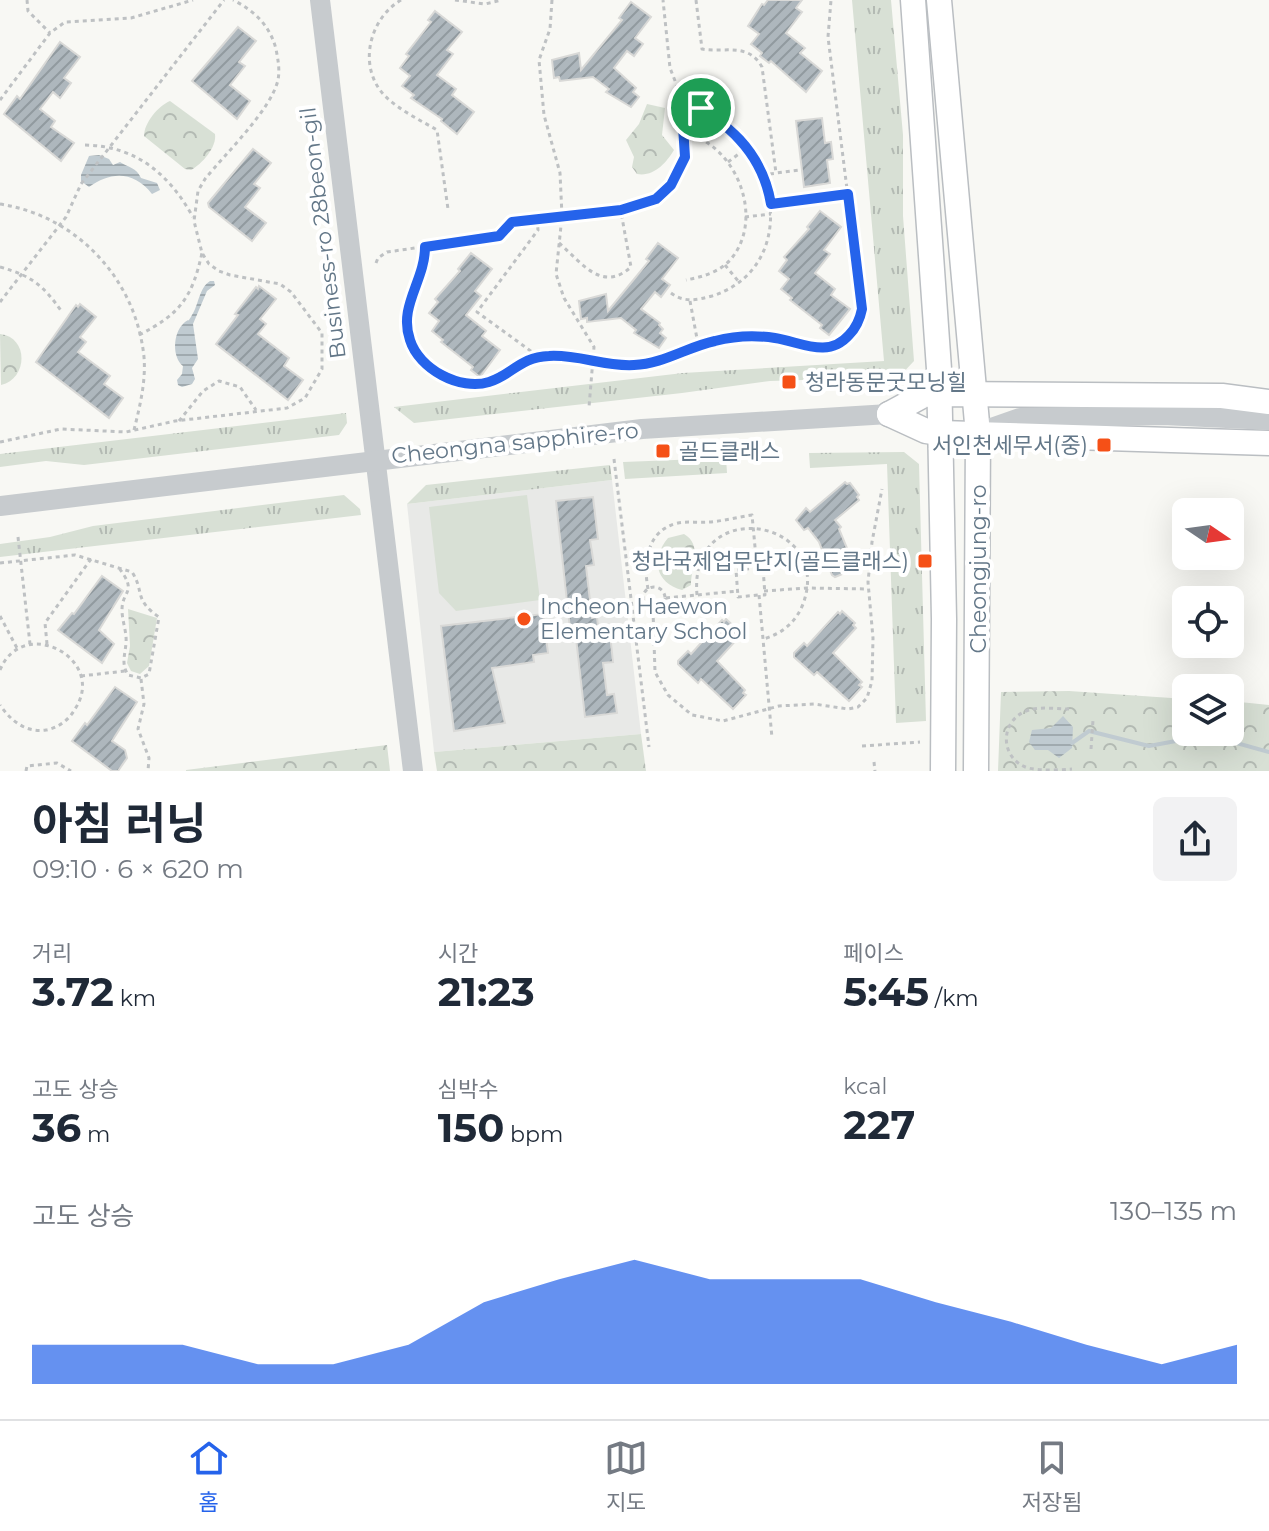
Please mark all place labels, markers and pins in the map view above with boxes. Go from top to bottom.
pin [667,74,735,142]
place label: 청라동문굿모닝힐 [805,369,967,396]
marker: 청라동문굿모닝힐 [780,373,798,391]
place label: 서인천세무서(중) [932,432,1088,459]
marker: 서인천세무서(중) [1095,436,1113,454]
place label: 골드클래스 [679,438,780,465]
marker: 골드클래스 [654,442,672,460]
place label: 청라국제업무단지(골드클래스) [631,548,909,575]
marker: 청라국제업무단지(골드클래스) [916,552,934,570]
place label: Incheon Haewon Elementary School [540,593,747,645]
marker: Incheon Haewon Elementary School [515,610,533,628]

